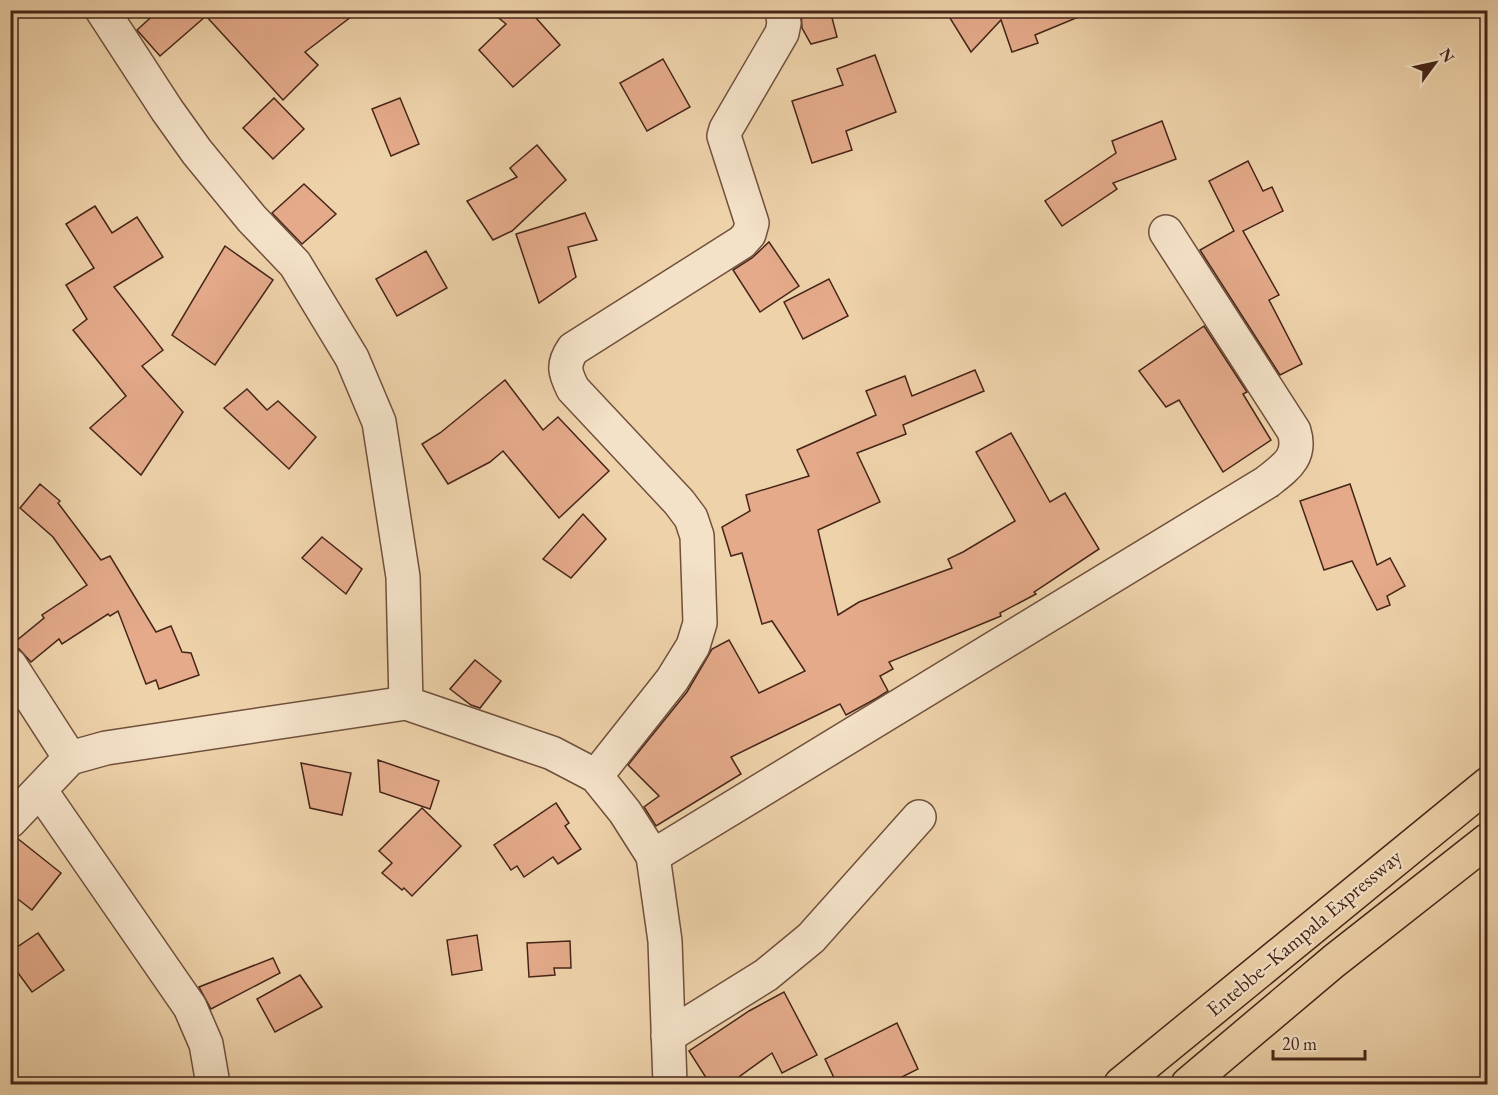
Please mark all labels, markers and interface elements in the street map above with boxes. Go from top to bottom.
north arrow [1405,33,1465,93]
text: N [1435,44,1460,66]
street label: Entebbe–Kampala Expressway [1201,843,1407,1022]
scale bar [1273,1023,1364,1061]
text: 20 m [1282,1032,1317,1055]

